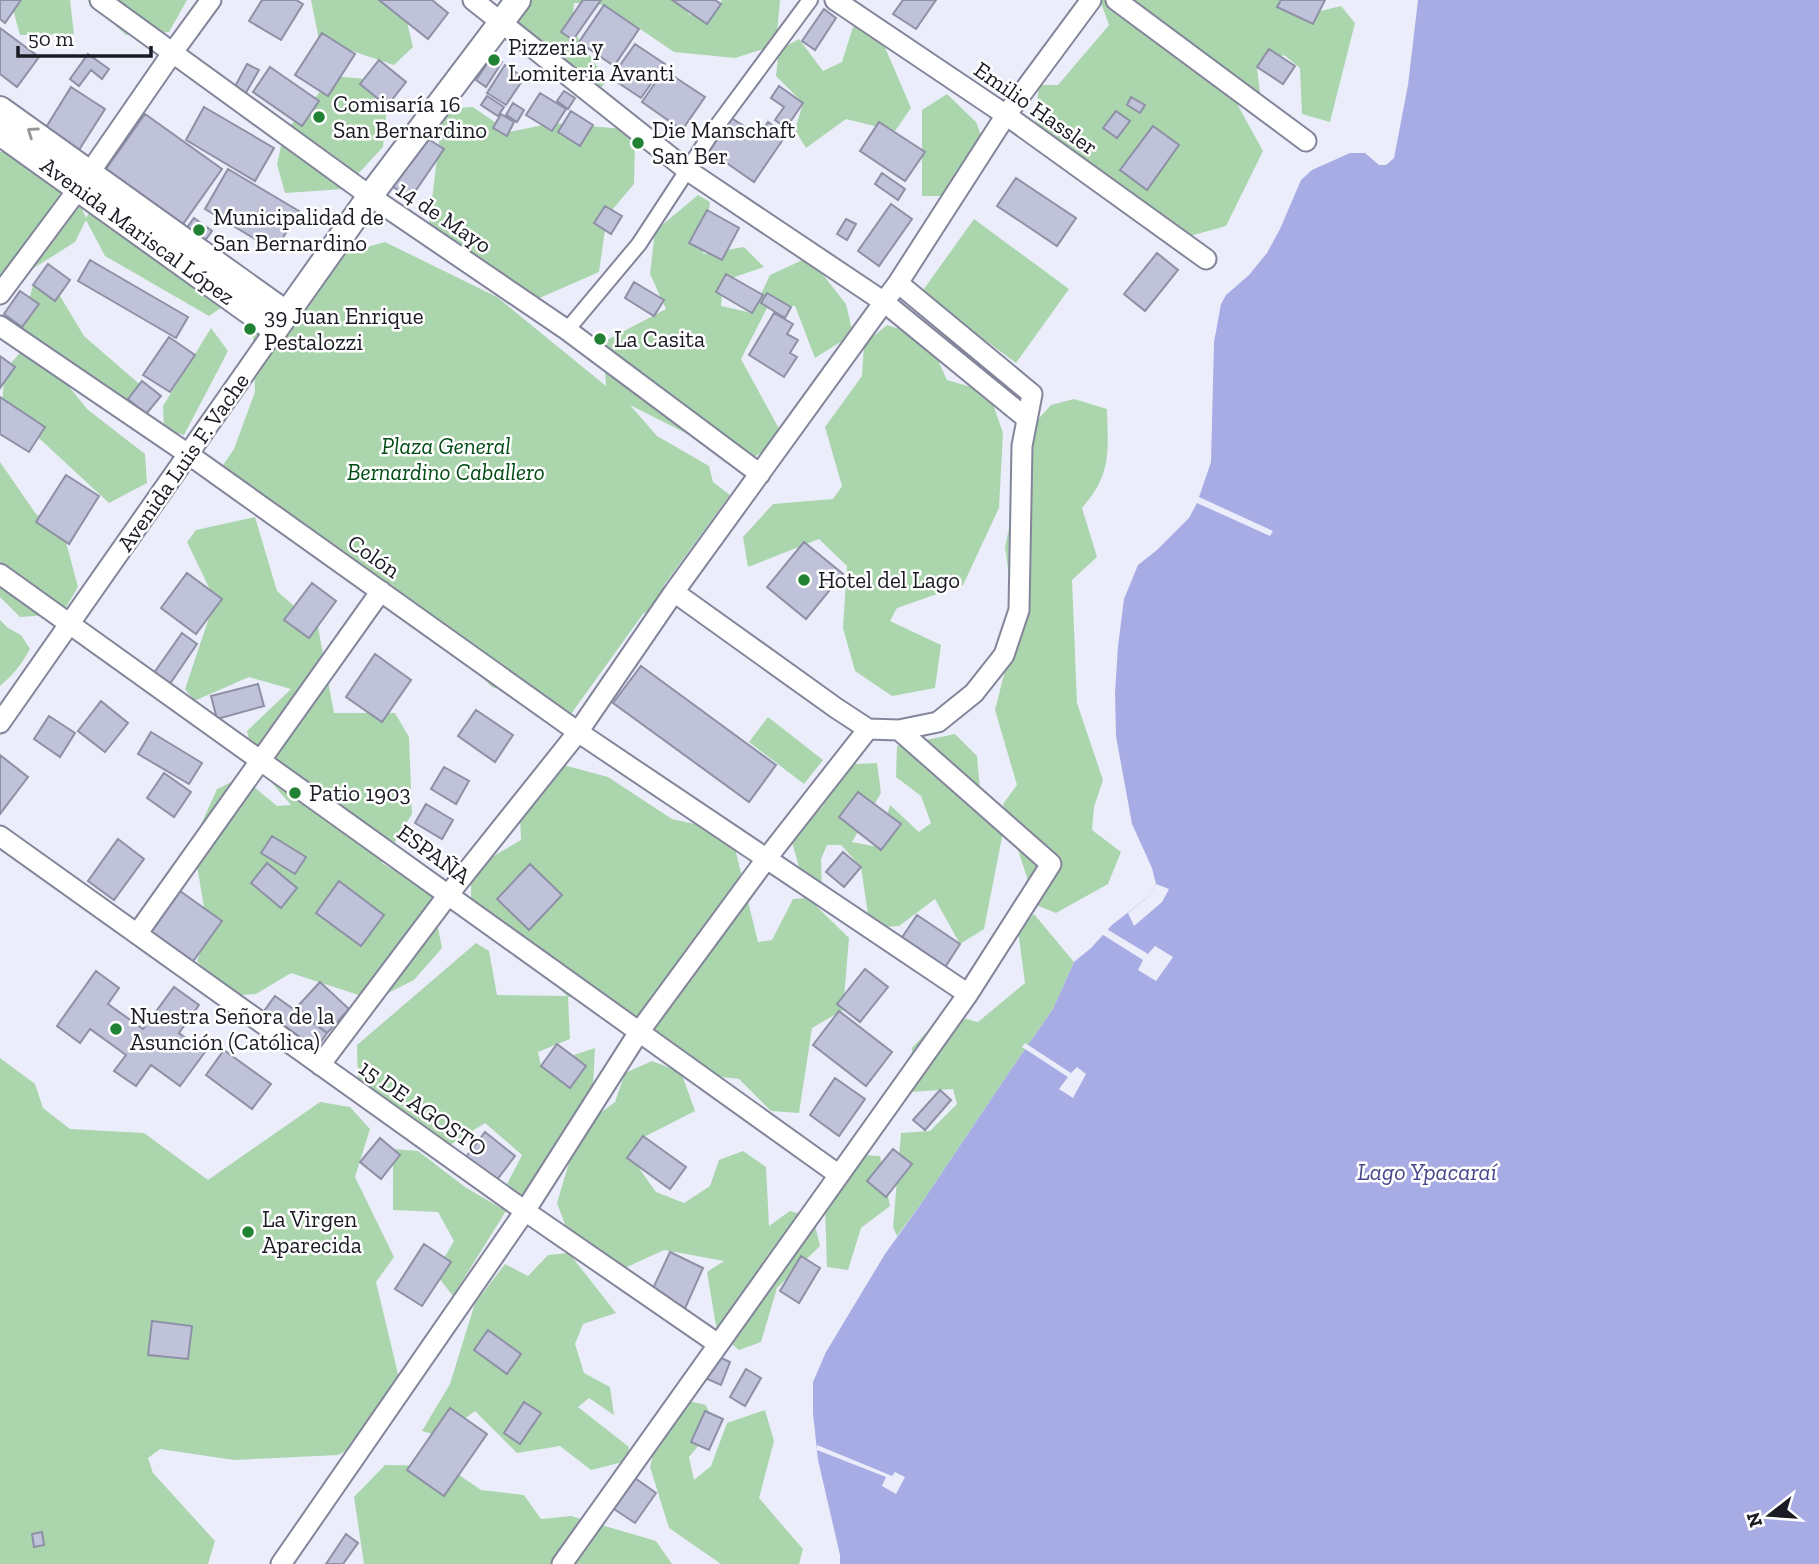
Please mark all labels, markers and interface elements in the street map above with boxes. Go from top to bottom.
scale bar [18,14,150,58]
text: 50 m [28,26,74,51]
place label: Pizzeria y Lomiteria Avanti [508,33,675,87]
marker: Pizzeria y Lomiteria Avanti [486,52,502,68]
street label: Emilio Hassler [969,55,1103,161]
place label: Comisaría 16 San Bernardino [333,90,487,144]
marker: Comisaría 16 San Bernardino [311,109,327,125]
place label: Die Manschaft San Ber [652,116,796,170]
one-way arrow [27,128,40,140]
marker: Die Manschaft San Ber [630,135,646,151]
street label: Avenida Mariscal López [35,151,241,311]
street label: 14 de Mayo [391,175,497,259]
place label: Municipalidad de San Bernardino [213,203,384,257]
marker: Municipalidad de San Bernardino [191,222,207,238]
place label: 39 Juan Enrique Pestalozzi [264,302,423,356]
marker: 39 Juan Enrique Pestalozzi [242,321,258,337]
place label: La Casita [614,325,705,353]
marker: La Casita [592,331,608,347]
street label: Avenida Luis F. Vache [111,368,255,556]
park label: Plaza General Bernardino Caballero [347,432,545,486]
street label: Colón [342,528,406,584]
place label: Hotel del Lago [818,566,960,594]
marker: Hotel del Lago [796,572,812,588]
place label: Patio 1903 [309,779,411,807]
marker: Patio 1903 [287,785,303,801]
street label: ESPAÑA [392,818,477,891]
place label: Nuestra Señora de la Asunción (Católica) [130,1002,335,1056]
marker: Nuestra Señora de la Asunción (Católica) [108,1021,124,1037]
street label: 15 DE AGOSTO [354,1054,492,1162]
water label: Lago Ypacaraí [1357,1157,1499,1186]
place label: La Virgen Aparecida [262,1205,362,1259]
marker: La Virgen Aparecida [240,1224,256,1240]
north arrow [1735,1480,1805,1550]
text: N [1741,1510,1767,1530]

